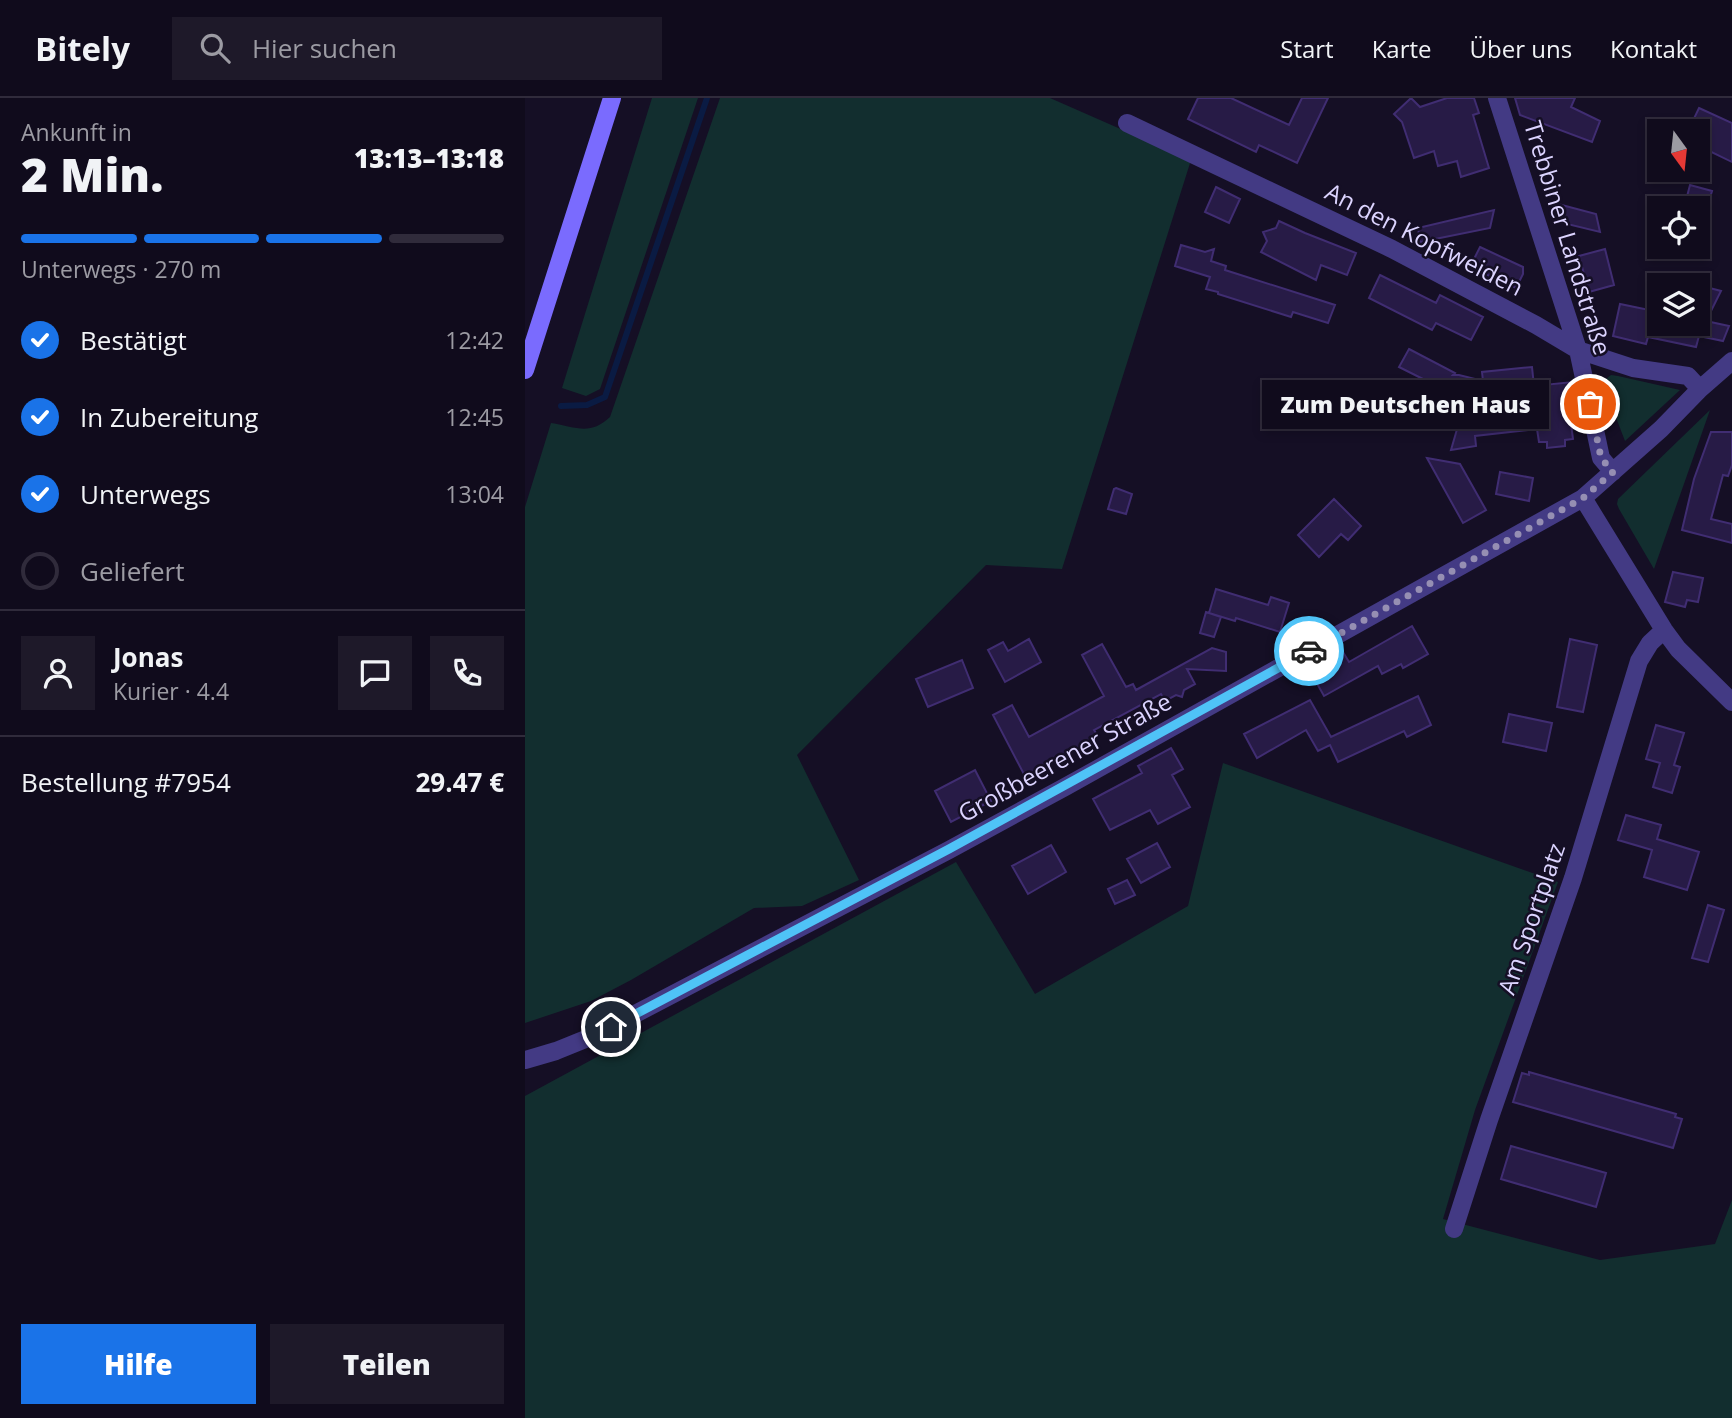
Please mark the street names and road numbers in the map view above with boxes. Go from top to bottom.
street label: Trebbiner Landstraße [1517,117,1620,359]
street label: An den Kopfweiden [1320,174,1529,303]
street label: Großbeerener Straße [952,684,1177,829]
street label: Am Sportplatz [1489,838,1572,999]

